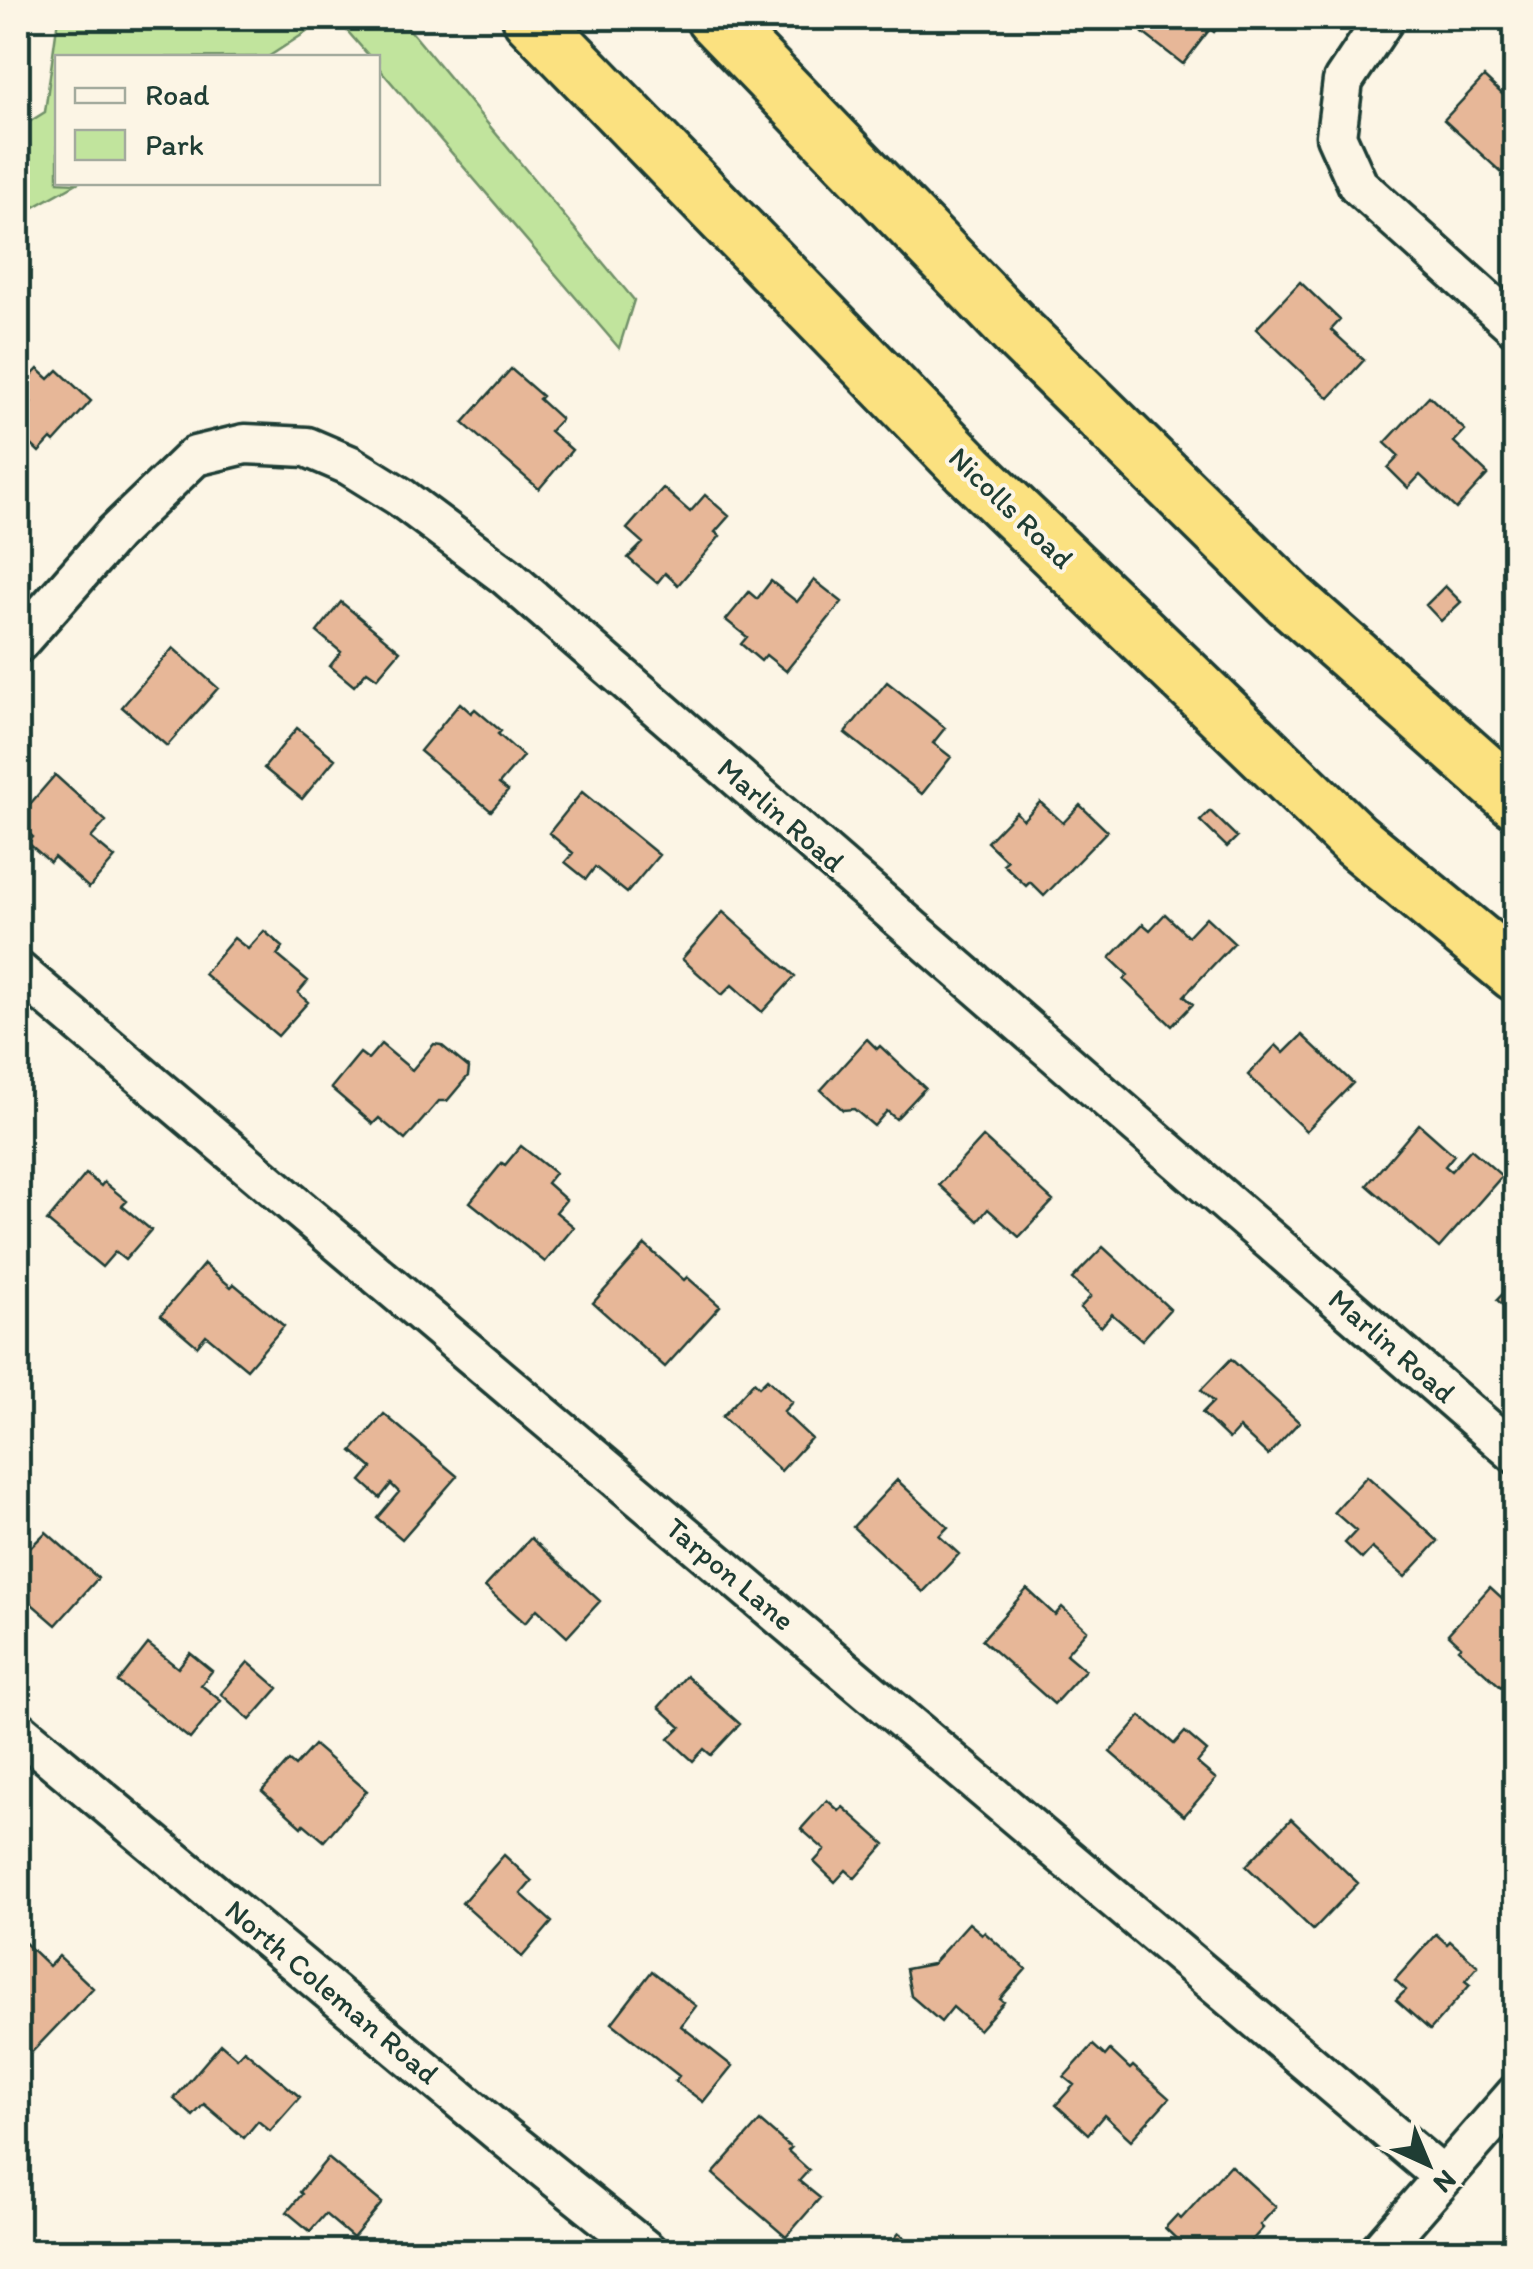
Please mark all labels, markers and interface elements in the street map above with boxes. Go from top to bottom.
legend [55,55,380,185]
text: Road [145,76,210,113]
text: Park [145,126,204,163]
street label: Nicolls Road [941,439,1082,576]
street label: Marlin Road [710,749,853,880]
street label: Marlin Road [1321,1280,1464,1411]
street label: Tarpon Lane [658,1509,802,1638]
street label: North Coleman Road [218,1891,447,2092]
north arrow [1378,2114,1478,2214]
text: N [1427,2163,1464,2201]

